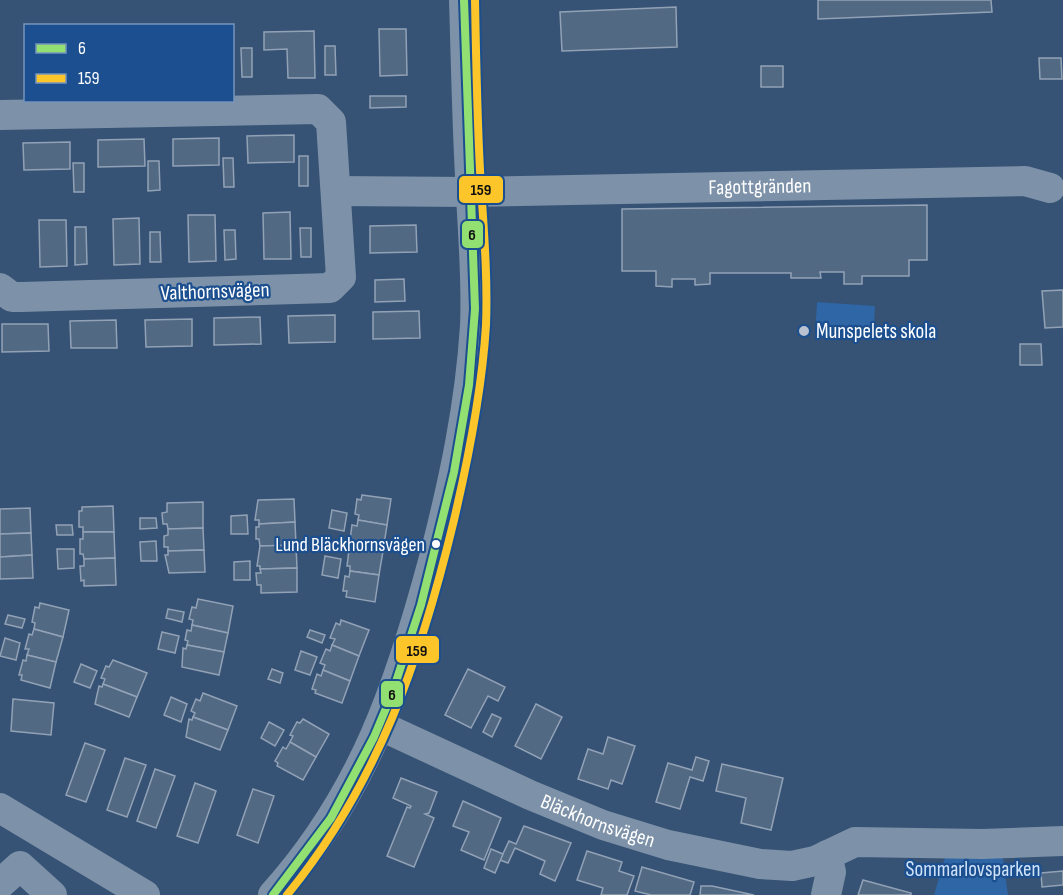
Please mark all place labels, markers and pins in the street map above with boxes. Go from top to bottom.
place label: Munspelets skola [816,319,936,344]
marker: Munspelets skola [797,324,811,338]
place label: Lund Bläckhornsvägen [275,533,425,557]
marker: Lund Bläckhornsvägen [430,538,442,550]

